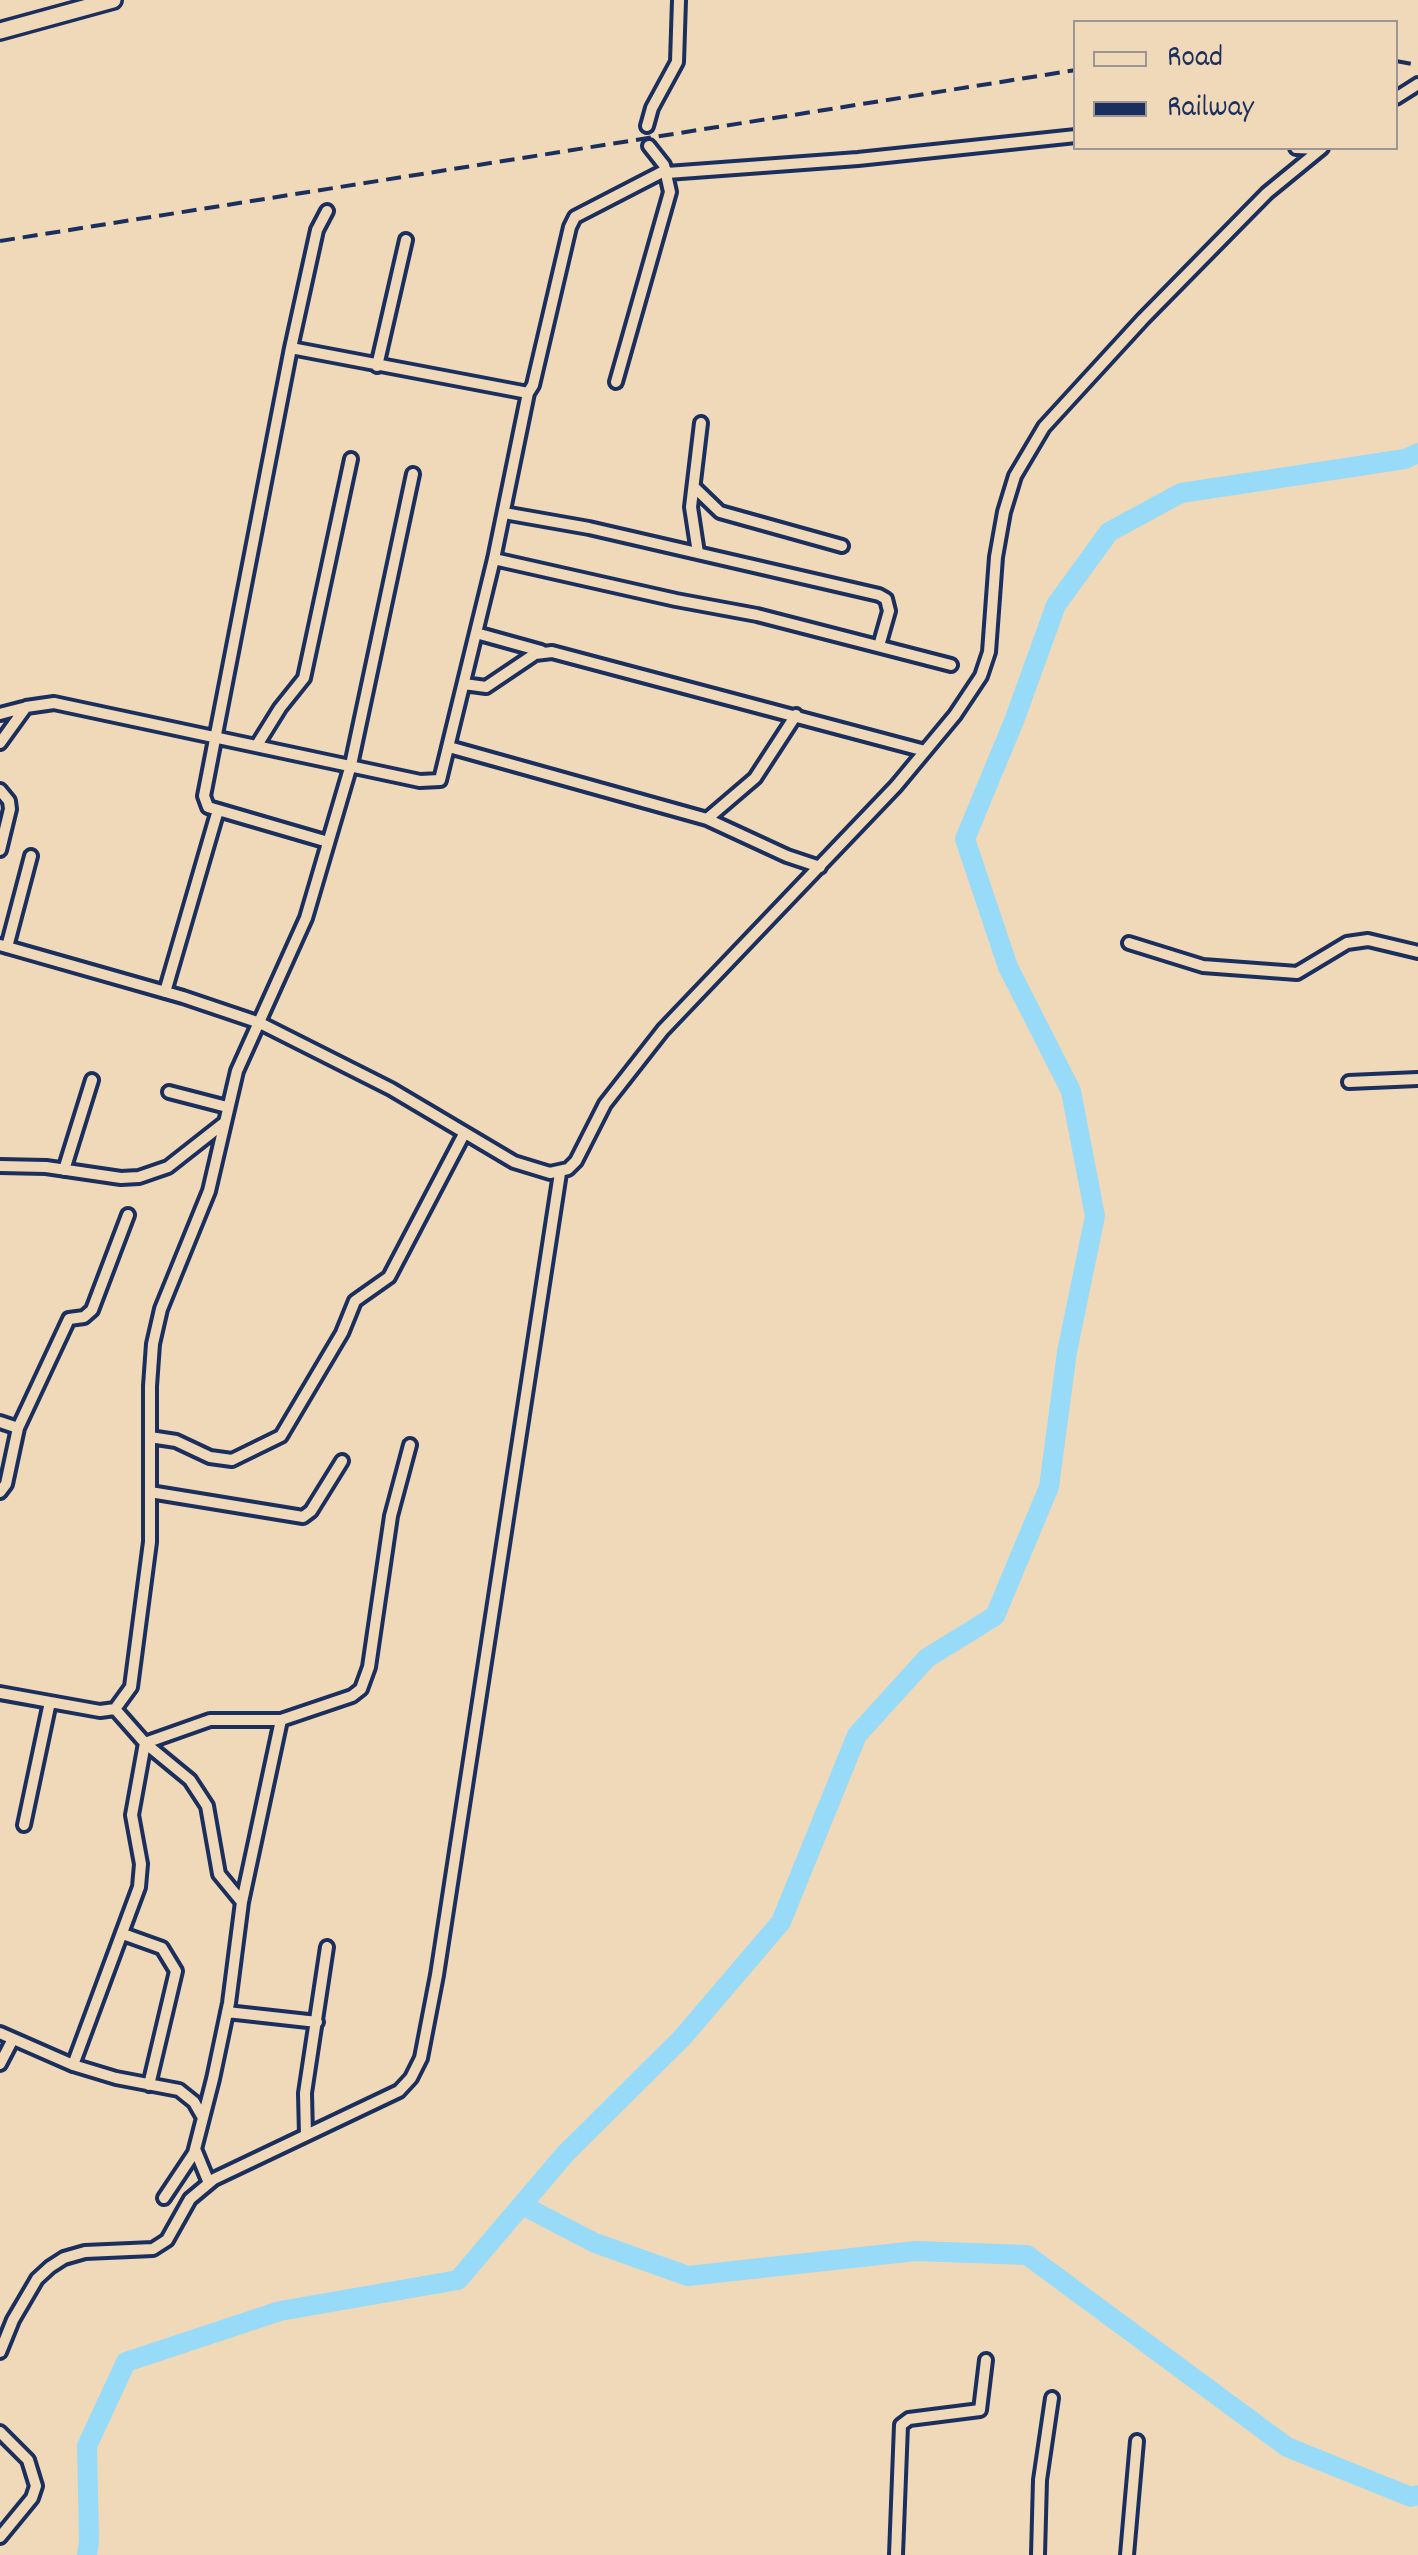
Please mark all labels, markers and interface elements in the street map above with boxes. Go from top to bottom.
legend [1073,20,1398,150]
text: Road [1167,38,1223,81]
text: Railway [1167,88,1254,131]

